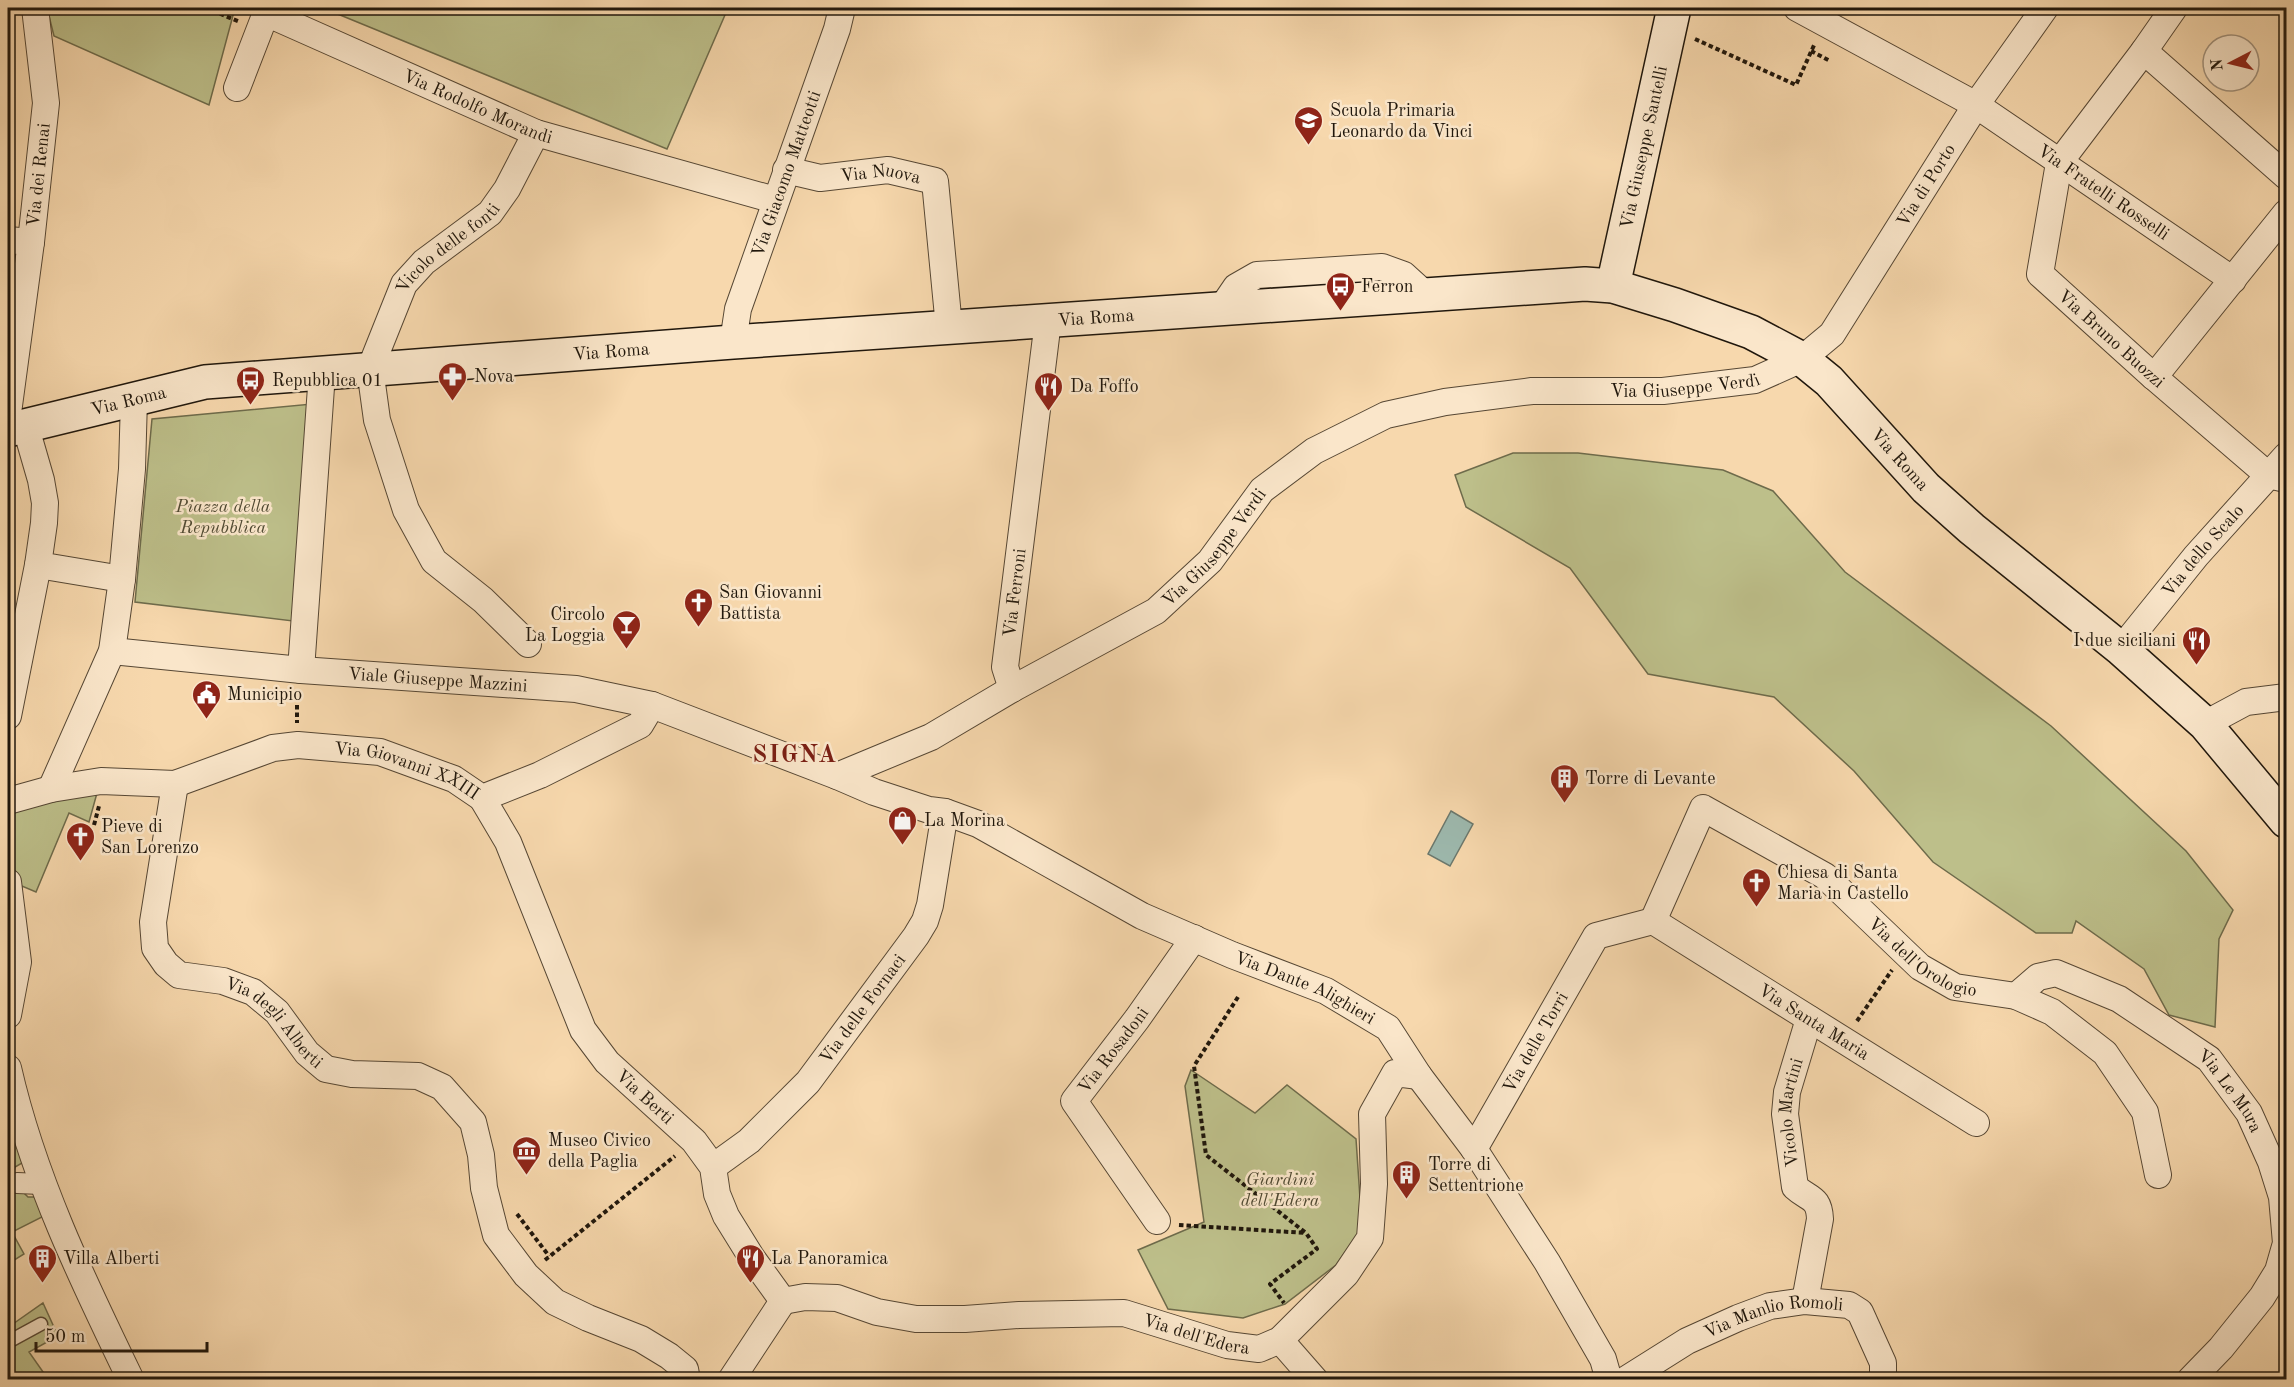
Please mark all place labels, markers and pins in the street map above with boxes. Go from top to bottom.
place label: Scuola Primaria Leonardo da Vinci [1330,102,1472,141]
school or university icon: Scuola Primaria Leonardo da Vinci [1293,104,1325,146]
bus stop icon: Ferron [1324,270,1356,312]
place label: Ferron [1361,278,1414,296]
pharmacy icon: Nova [437,360,469,402]
bus stop icon: Repubblica 01 [235,364,267,406]
place label: Nova [474,368,514,386]
restaurant icon: Da Foffo [1033,370,1065,412]
place label: Repubblica 01 [272,372,383,390]
place label: Da Foffo [1070,378,1139,396]
place label: San Giovanni Battista [719,584,822,623]
church icon: San Giovanni Battista [682,586,714,628]
place label: Circolo La Loggia [525,606,605,645]
bar icon: Circolo La Loggia [610,608,642,650]
restaurant icon: I due siciliani [2181,624,2213,666]
place label: I due siciliani [2073,632,2176,650]
public building icon: Municipio [190,678,222,720]
place label: Municipio [227,686,302,704]
building icon: Torre di Levante [1548,762,1580,804]
place label: Torre di Levante [1585,770,1715,788]
shop icon: La Morina [887,804,919,846]
place label: La Morina [924,812,1005,830]
place label: Pieve di San Lorenzo [101,818,199,857]
church icon: Pieve di San Lorenzo [64,820,96,862]
place label: Chiesa di Santa Maria in Castello [1777,864,1909,903]
church icon: Chiesa di Santa Maria in Castello [1740,866,1772,908]
place label: Museo Civico della Paglia [548,1132,651,1171]
museum icon: Museo Civico della Paglia [511,1134,543,1176]
place label: Torre di Settentrione [1428,1156,1524,1195]
building icon: Torre di Settentrione [1391,1158,1423,1200]
building icon: Villa Alberti [26,1242,58,1284]
restaurant icon: La Panoramica [734,1242,766,1284]
place label: Villa Alberti [63,1250,159,1268]
place label: La Panoramica [771,1250,888,1268]

